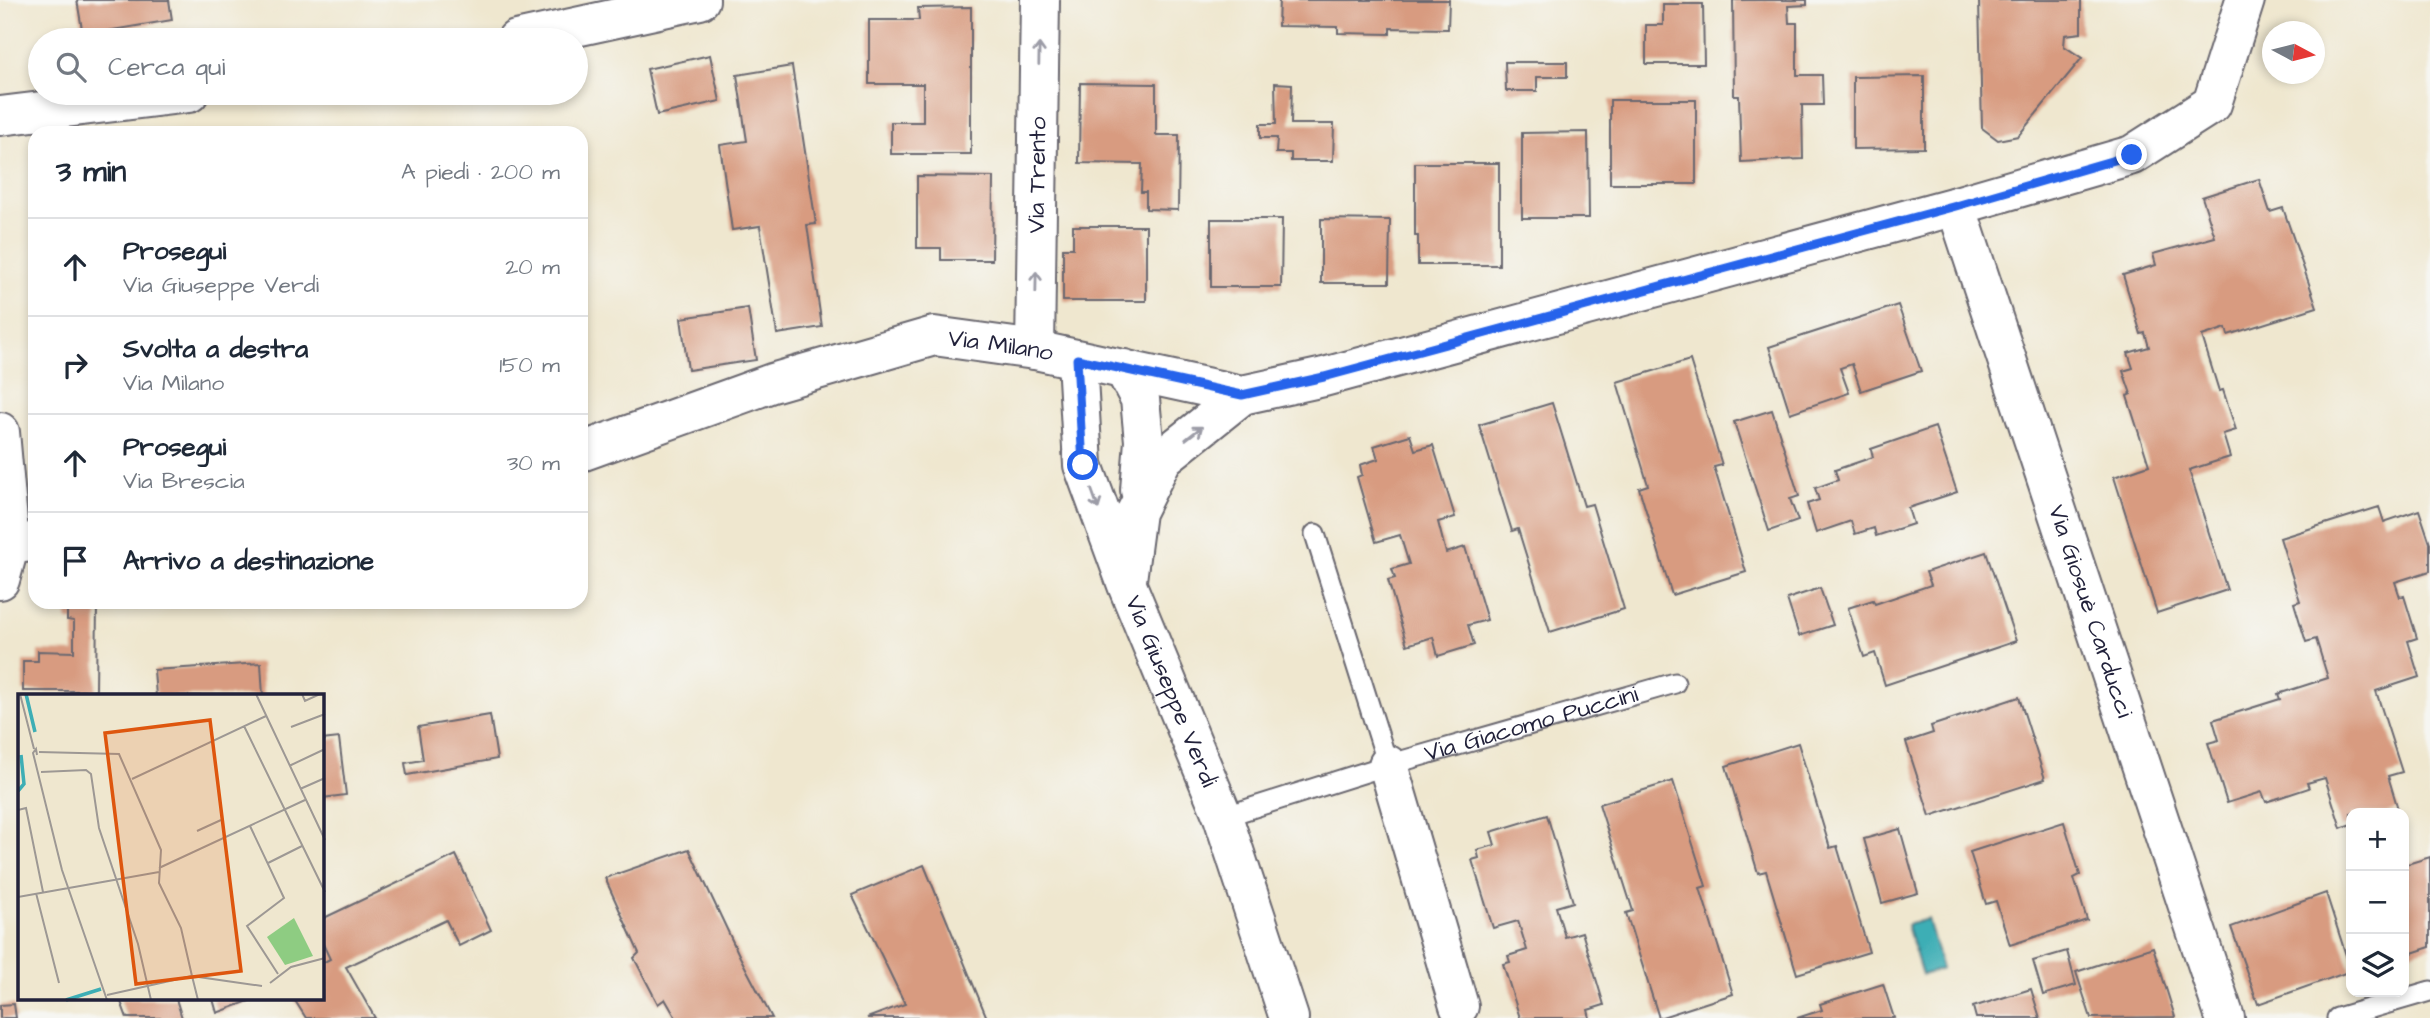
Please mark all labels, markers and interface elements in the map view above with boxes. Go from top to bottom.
north arrow [2262,21,2325,84]
search box [28,28,588,105]
one-way arrow [1032,43,1046,66]
icon: search [52,48,90,86]
text: Cerca qui [108,49,225,85]
street label: Via Trento [1020,116,1055,234]
route end [2116,139,2147,170]
text: 3 min [56,151,126,193]
text: A piedi · 200 m [401,156,560,188]
text: Prosegui [123,233,226,269]
icon: ahead [56,248,94,286]
text: 20 m [505,251,560,283]
text: Via Giuseppe Verdi [123,269,319,301]
one-way arrow [1029,271,1043,294]
street label: Via Milano [946,321,1057,371]
text: Svolta a destra [123,331,308,367]
icon: right [56,346,94,384]
text: 150 m [499,349,560,381]
text: Via Milano [123,367,224,399]
one-way arrow [1184,426,1202,441]
text: Prosegui [123,429,226,465]
icon: ahead [56,444,94,482]
text: 30 m [507,447,560,479]
route start [1067,449,1098,480]
text: Via Brescia [123,465,245,497]
one-way arrow [1090,487,1103,509]
street label: Via Giosuè Carducci [2039,501,2141,722]
icon: arrive [56,542,94,580]
text: Arrivo a destinazione [123,543,374,579]
street label: Via Giuseppe Verdi [1116,590,1226,793]
street label: Via Giacomo Puccini [1421,677,1642,771]
inset map [18,694,324,1000]
map controls [2346,808,2409,997]
button: + [2346,808,2409,871]
button: − [2346,871,2409,934]
button: layers [2346,934,2409,997]

